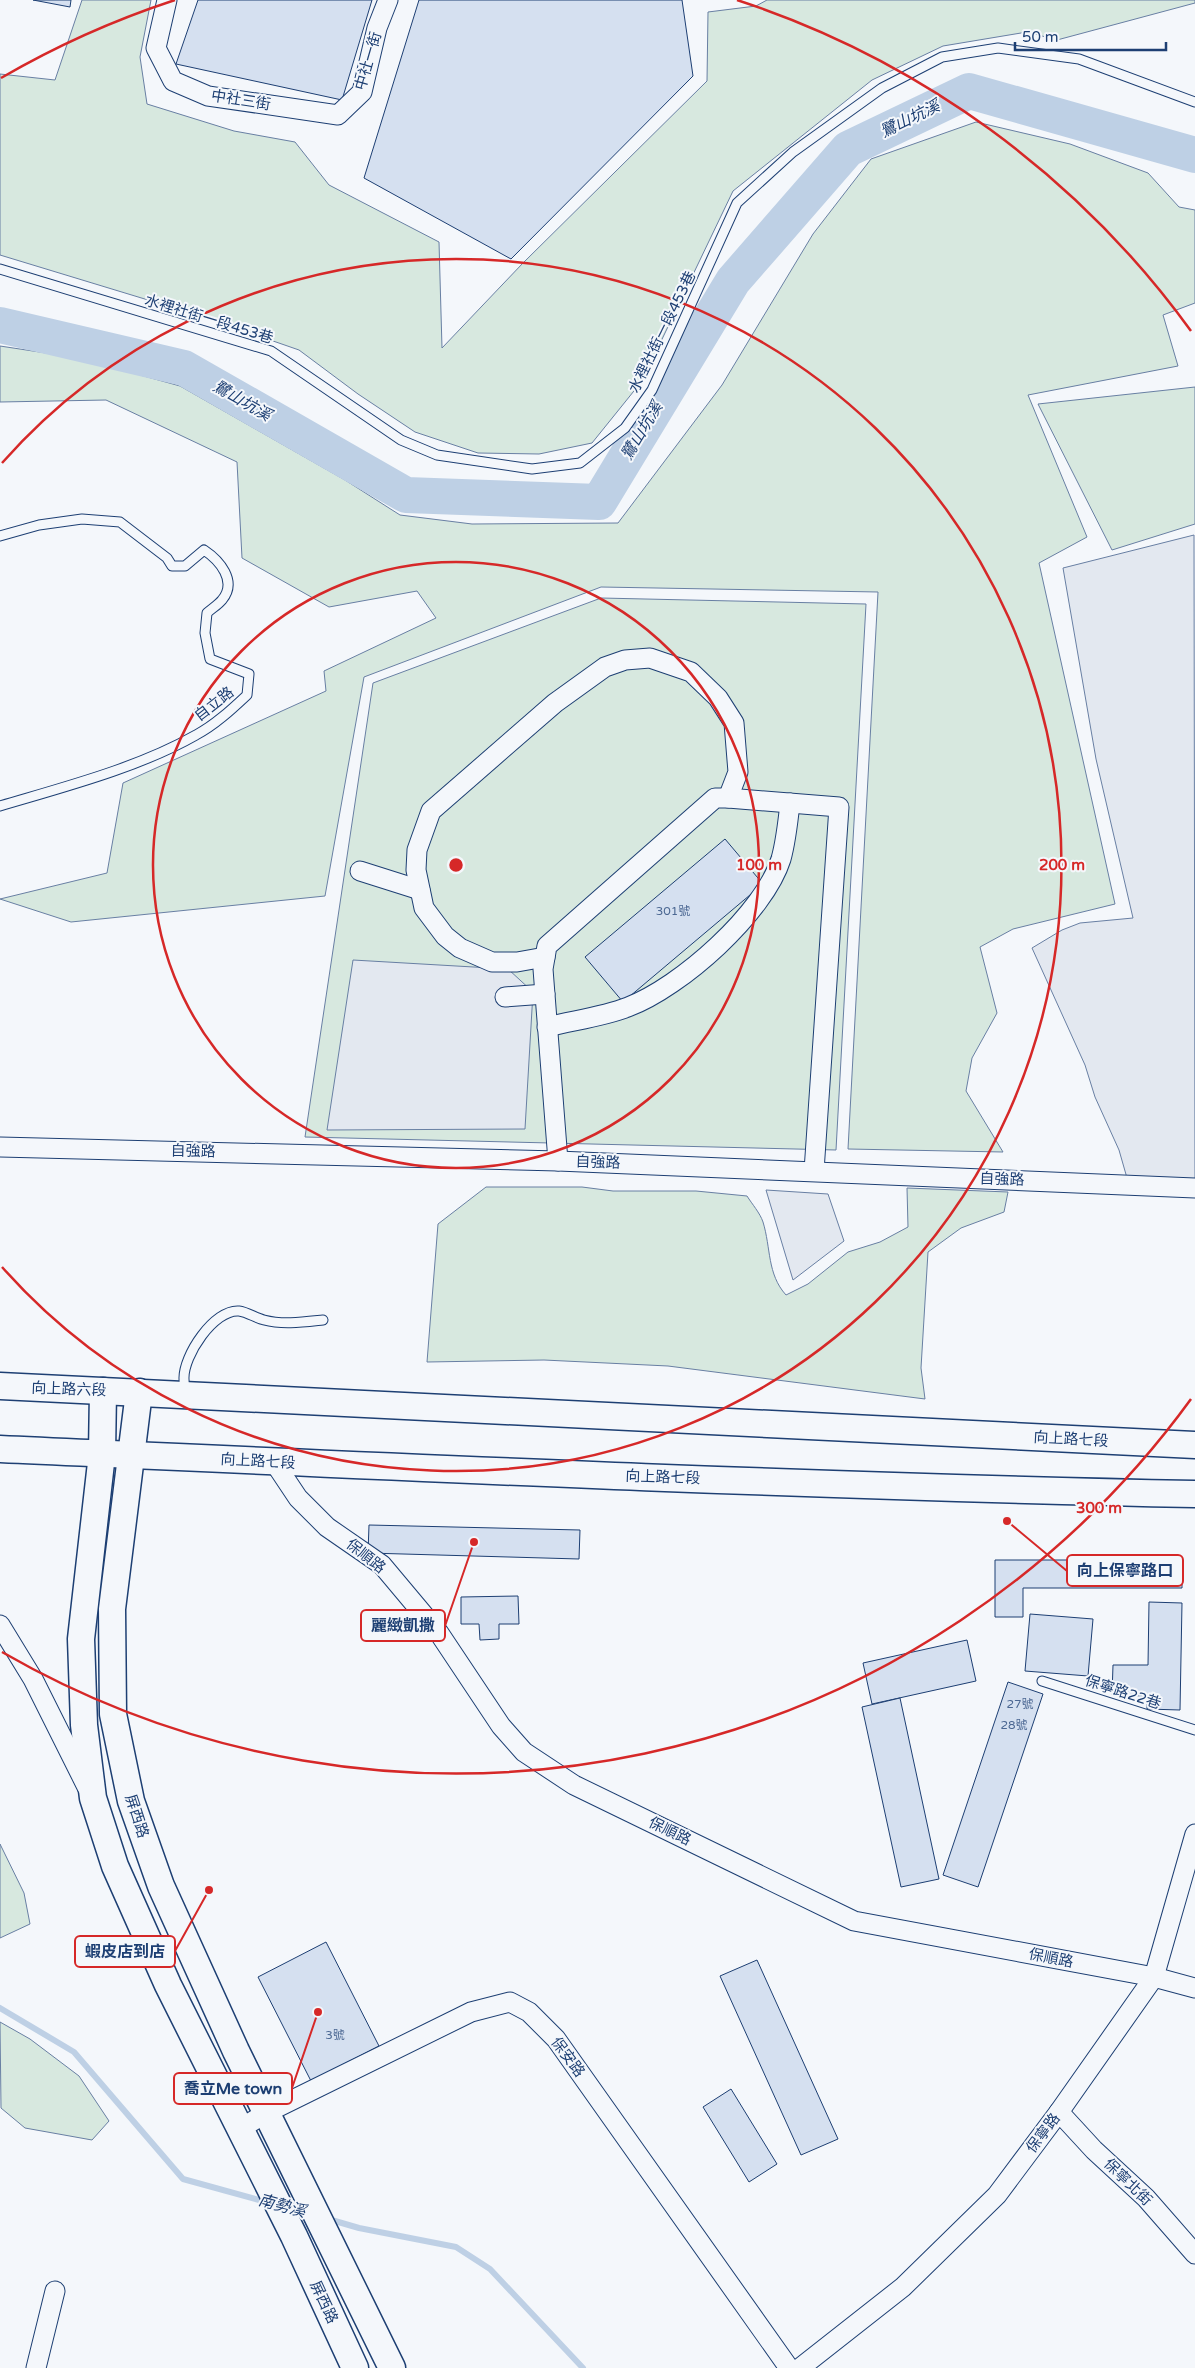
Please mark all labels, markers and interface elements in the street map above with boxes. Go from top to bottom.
scale bar [1015,20,1166,52]
text: 50 m [1022,28,1059,46]
street label: 中社一街 [351,30,385,92]
street label: 中社三街 [210,86,272,114]
water label: 鷺山坑溪 [877,95,945,142]
street label: 水裡社街一段453巷 [625,268,699,396]
street label: 水裡社街一段453巷 [143,291,275,347]
water label: 鷺山坑溪 [209,376,276,427]
water label: 鷺山坑溪 [617,397,668,464]
street label: 自立路 [191,683,237,725]
centre of rings [447,856,465,874]
text: 100 m [736,856,782,874]
text: 200 m [1039,856,1085,874]
house number: 301號 [656,904,690,918]
street label: 自強路 [170,1142,216,1160]
street label: 自強路 [575,1152,621,1172]
street label: 自強路 [979,1169,1025,1189]
street label: 向上路六段 [31,1379,107,1399]
street label: 向上路七段 [1033,1428,1109,1450]
street label: 向上路七段 [220,1450,296,1472]
street label: 向上路七段 [625,1467,701,1487]
text: 300 m [1076,1499,1122,1517]
street label: 保順路 [343,1535,389,1577]
callout: 向上保寧路口 [1067,1555,1183,1586]
text: 向上保寧路口 [1077,1561,1173,1581]
callout: 麗緻凱撒 [361,1610,445,1641]
text: 麗緻凱撒 [371,1616,435,1636]
street label: 保寧路22巷 [1083,1671,1163,1713]
house number: 27號 [1006,1697,1034,1711]
house number: 28號 [1000,1718,1028,1732]
street label: 屏西路 [121,1792,153,1840]
street label: 保順路 [646,1813,694,1849]
callout: 蝦皮店到店 [75,1936,175,1967]
text: 蝦皮店到店 [85,1942,165,1962]
street label: 保順路 [1027,1945,1075,1971]
house number: 3號 [325,2028,345,2042]
street label: 保安路 [547,2034,589,2080]
callout: 喬立Me town [174,2073,292,2104]
text: 喬立Me town [184,2079,282,2099]
street label: 保寧路 [1022,2110,1064,2156]
street label: 保寧北街 [1100,2155,1156,2209]
water label: 南勢溪 [256,2190,310,2222]
street label: 屏西路 [306,2278,342,2326]

